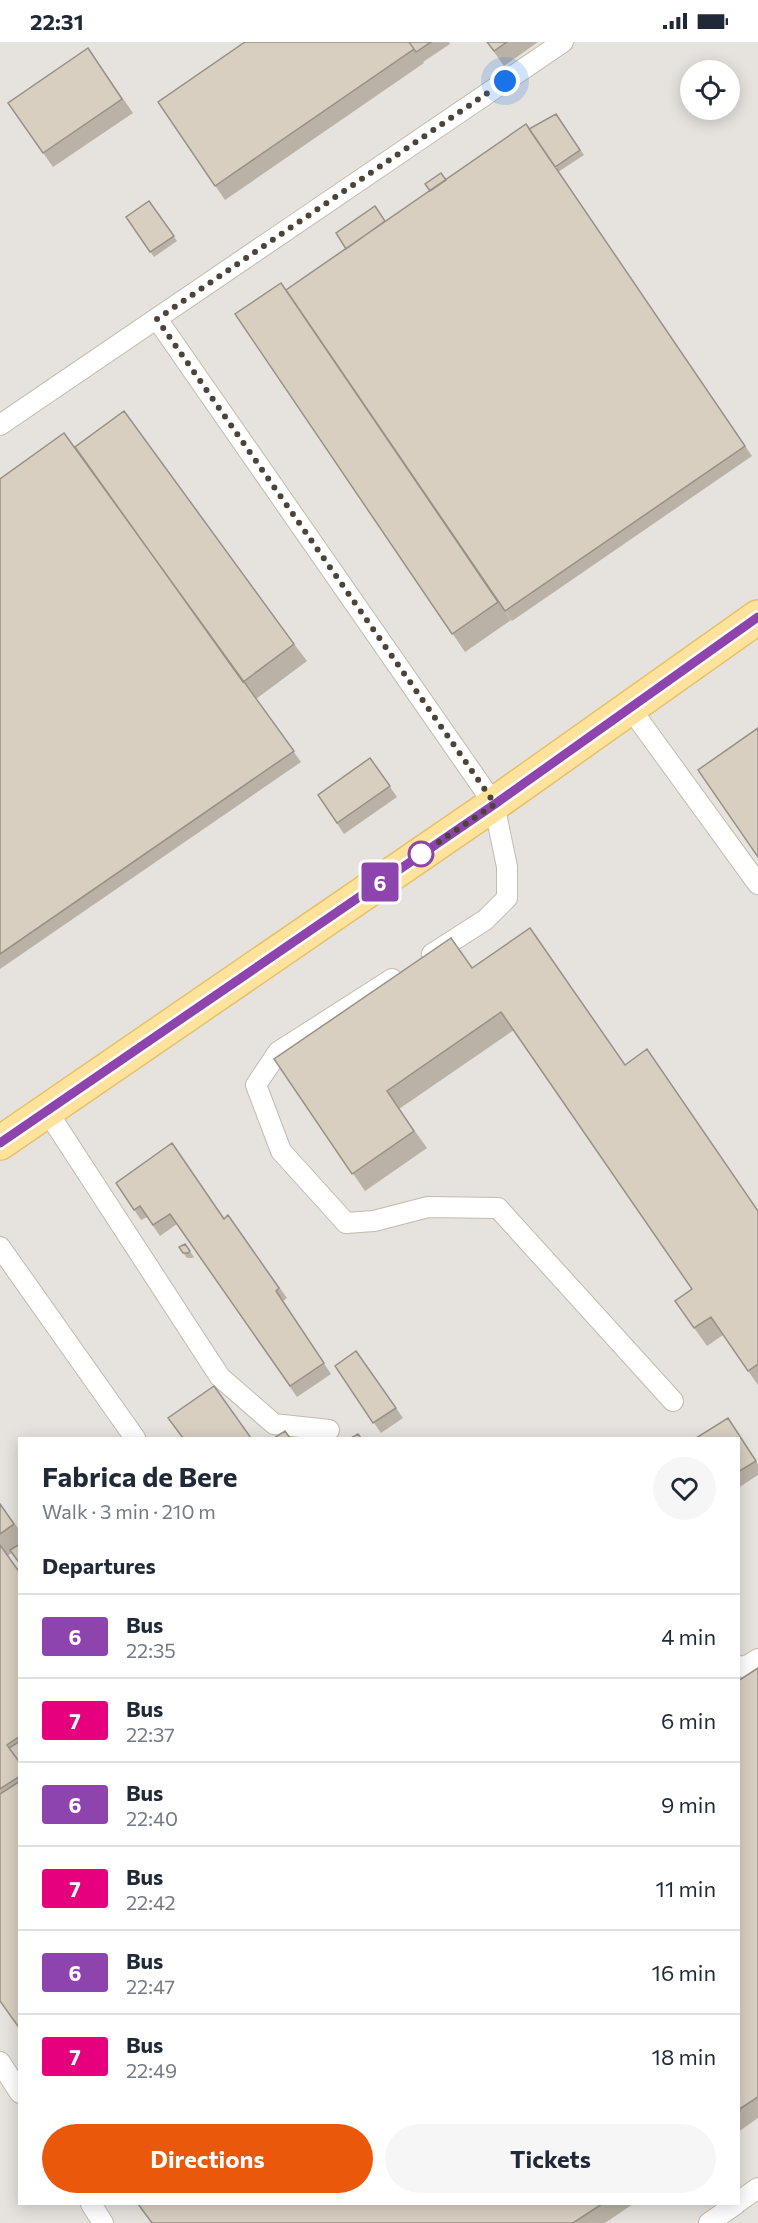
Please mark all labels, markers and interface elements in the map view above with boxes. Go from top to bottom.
text: 22:31 [30,8,84,35]
map controls [680,60,740,120]
button: locate [680,60,740,120]
your location [490,66,520,96]
unlabelled marker [408,841,434,867]
line badge: 6 [360,862,400,902]
text: 6 [374,870,386,895]
button: heart [653,1457,716,1520]
text: Fabrica de Bere [42,1459,238,1493]
text: Walk · 3 min · 210 m [42,1499,216,1523]
text: Departures [42,1552,156,1579]
text: Bus [126,1611,163,1638]
text: 4 min [661,1623,716,1650]
text: 6 [69,1624,81,1649]
text: 22:35 [126,1638,176,1662]
text: Bus [126,1695,163,1722]
text: 6 min [661,1707,716,1734]
text: 7 [69,1708,81,1733]
text: 22:37 [126,1722,175,1746]
text: Bus [126,1779,163,1806]
text: 9 min [661,1791,716,1818]
text: 6 [69,1792,81,1817]
text: 22:40 [126,1806,178,1830]
text: Bus [126,1863,163,1890]
text: 11 min [656,1875,716,1902]
text: 7 [69,1876,81,1901]
text: 22:42 [126,1890,176,1914]
text: Bus [126,1947,163,1974]
text: 16 min [652,1959,716,1986]
text: 6 [69,1960,81,1985]
text: 22:47 [126,1974,175,1998]
text: Bus [126,2031,163,2058]
text: 18 min [652,2043,716,2070]
text: 7 [69,2044,81,2069]
text: 22:49 [126,2058,177,2082]
button: Directions [42,2124,373,2193]
button: Tickets [385,2124,716,2193]

